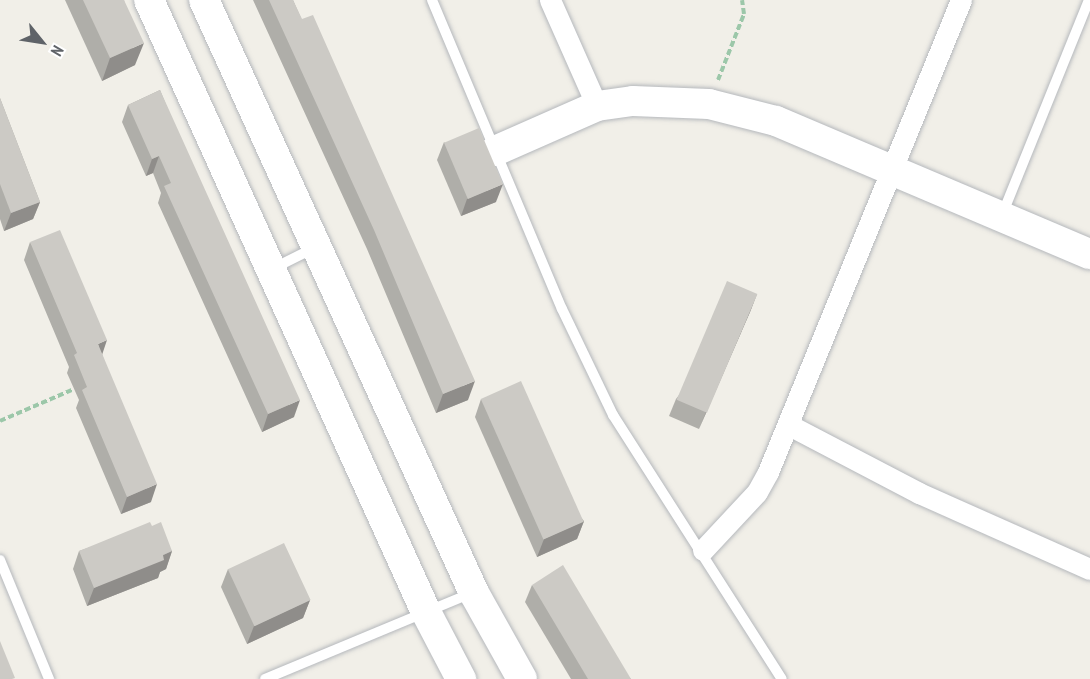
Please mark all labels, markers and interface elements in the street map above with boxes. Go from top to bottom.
north arrow [12,12,72,72]
text: N [47,42,68,60]

